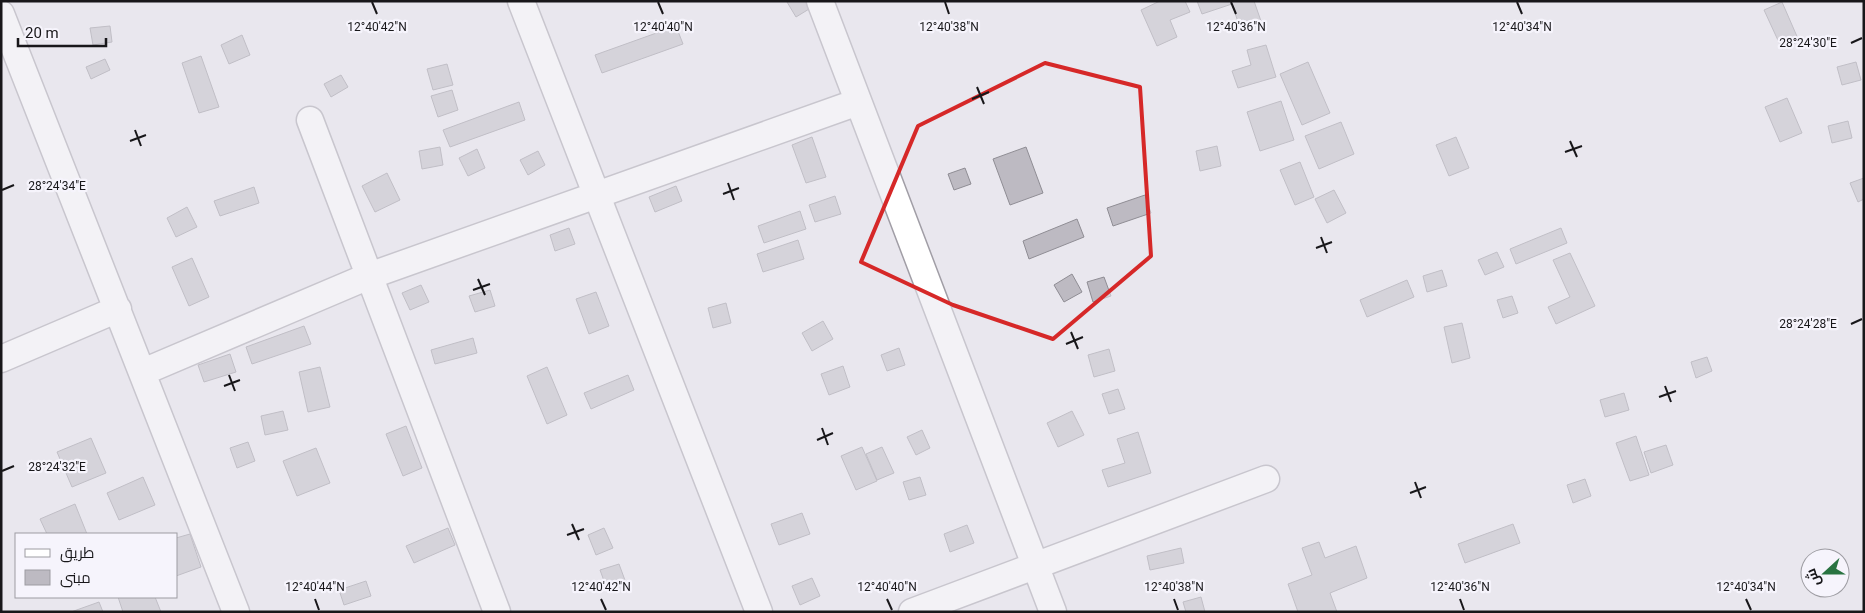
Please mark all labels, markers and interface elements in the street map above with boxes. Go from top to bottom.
scale bar [18,15,105,47]
text: 12°40'42"N [347,20,407,34]
text: 12°40'40"N [633,20,693,34]
text: 12°40'38"N [919,20,979,34]
text: 12°40'36"N [1206,20,1266,34]
text: 12°40'34"N [1492,20,1552,34]
text: 20 m [25,24,59,42]
text: 28°24'30"E [1779,36,1837,50]
text: 28°24'34"E [28,179,86,193]
text: 28°24'28"E [1779,317,1837,331]
text: 28°24'32"E [28,460,86,474]
legend [15,533,178,598]
text: طريق [60,544,94,563]
north arrow [1800,548,1850,598]
text: ش [1802,566,1824,589]
text: مبنى [60,569,91,588]
text: 12°40'44"N [285,580,345,594]
text: 12°40'42"N [571,580,631,594]
text: 12°40'40"N [857,580,917,594]
text: 12°40'38"N [1144,580,1204,594]
text: 12°40'36"N [1430,580,1490,594]
text: 12°40'34"N [1716,580,1776,594]

